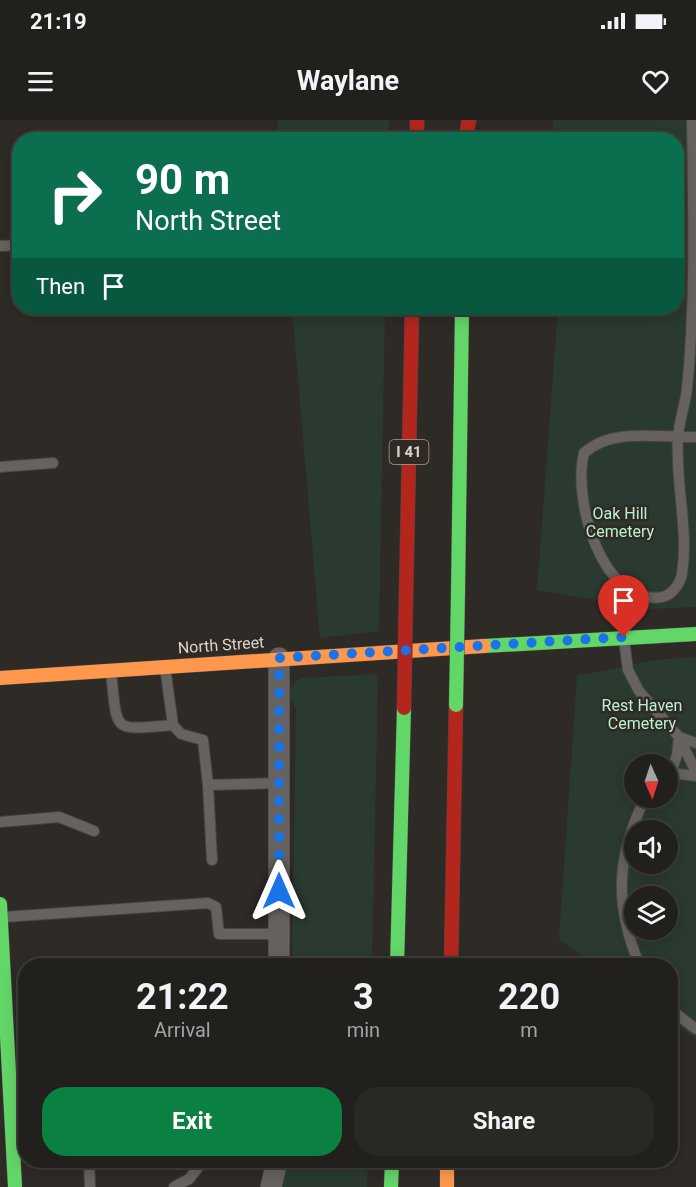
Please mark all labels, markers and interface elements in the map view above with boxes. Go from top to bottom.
text: 21:19 [30,9,87,34]
icon: menu [24,65,57,98]
text: Waylane [297,65,399,97]
icon: heart [639,65,672,98]
text: 90 m [135,155,230,204]
icon: right [36,156,114,234]
text: North Street [135,205,281,237]
icon: arrive [97,270,130,303]
text: Then [36,274,85,299]
road number: I 41 [390,440,428,464]
park label: Oak Hill Cemetery [586,504,655,541]
pin [598,575,649,637]
icon: arrive [607,584,640,617]
street label: North Street [177,633,265,657]
park label: Rest Haven Cemetery [602,696,682,733]
north arrow [624,754,678,808]
map controls [624,754,678,940]
button: sound [624,820,678,874]
position arrow [247,859,311,923]
button: layers [624,886,678,940]
text: 21:22 [136,976,229,1018]
text: 3 [353,976,374,1018]
text: 220 [498,976,560,1018]
text: Arrival [154,1018,211,1042]
text: min [347,1018,380,1042]
text: m [520,1018,538,1042]
button: Exit [42,1087,342,1156]
button: Share [354,1087,654,1156]

